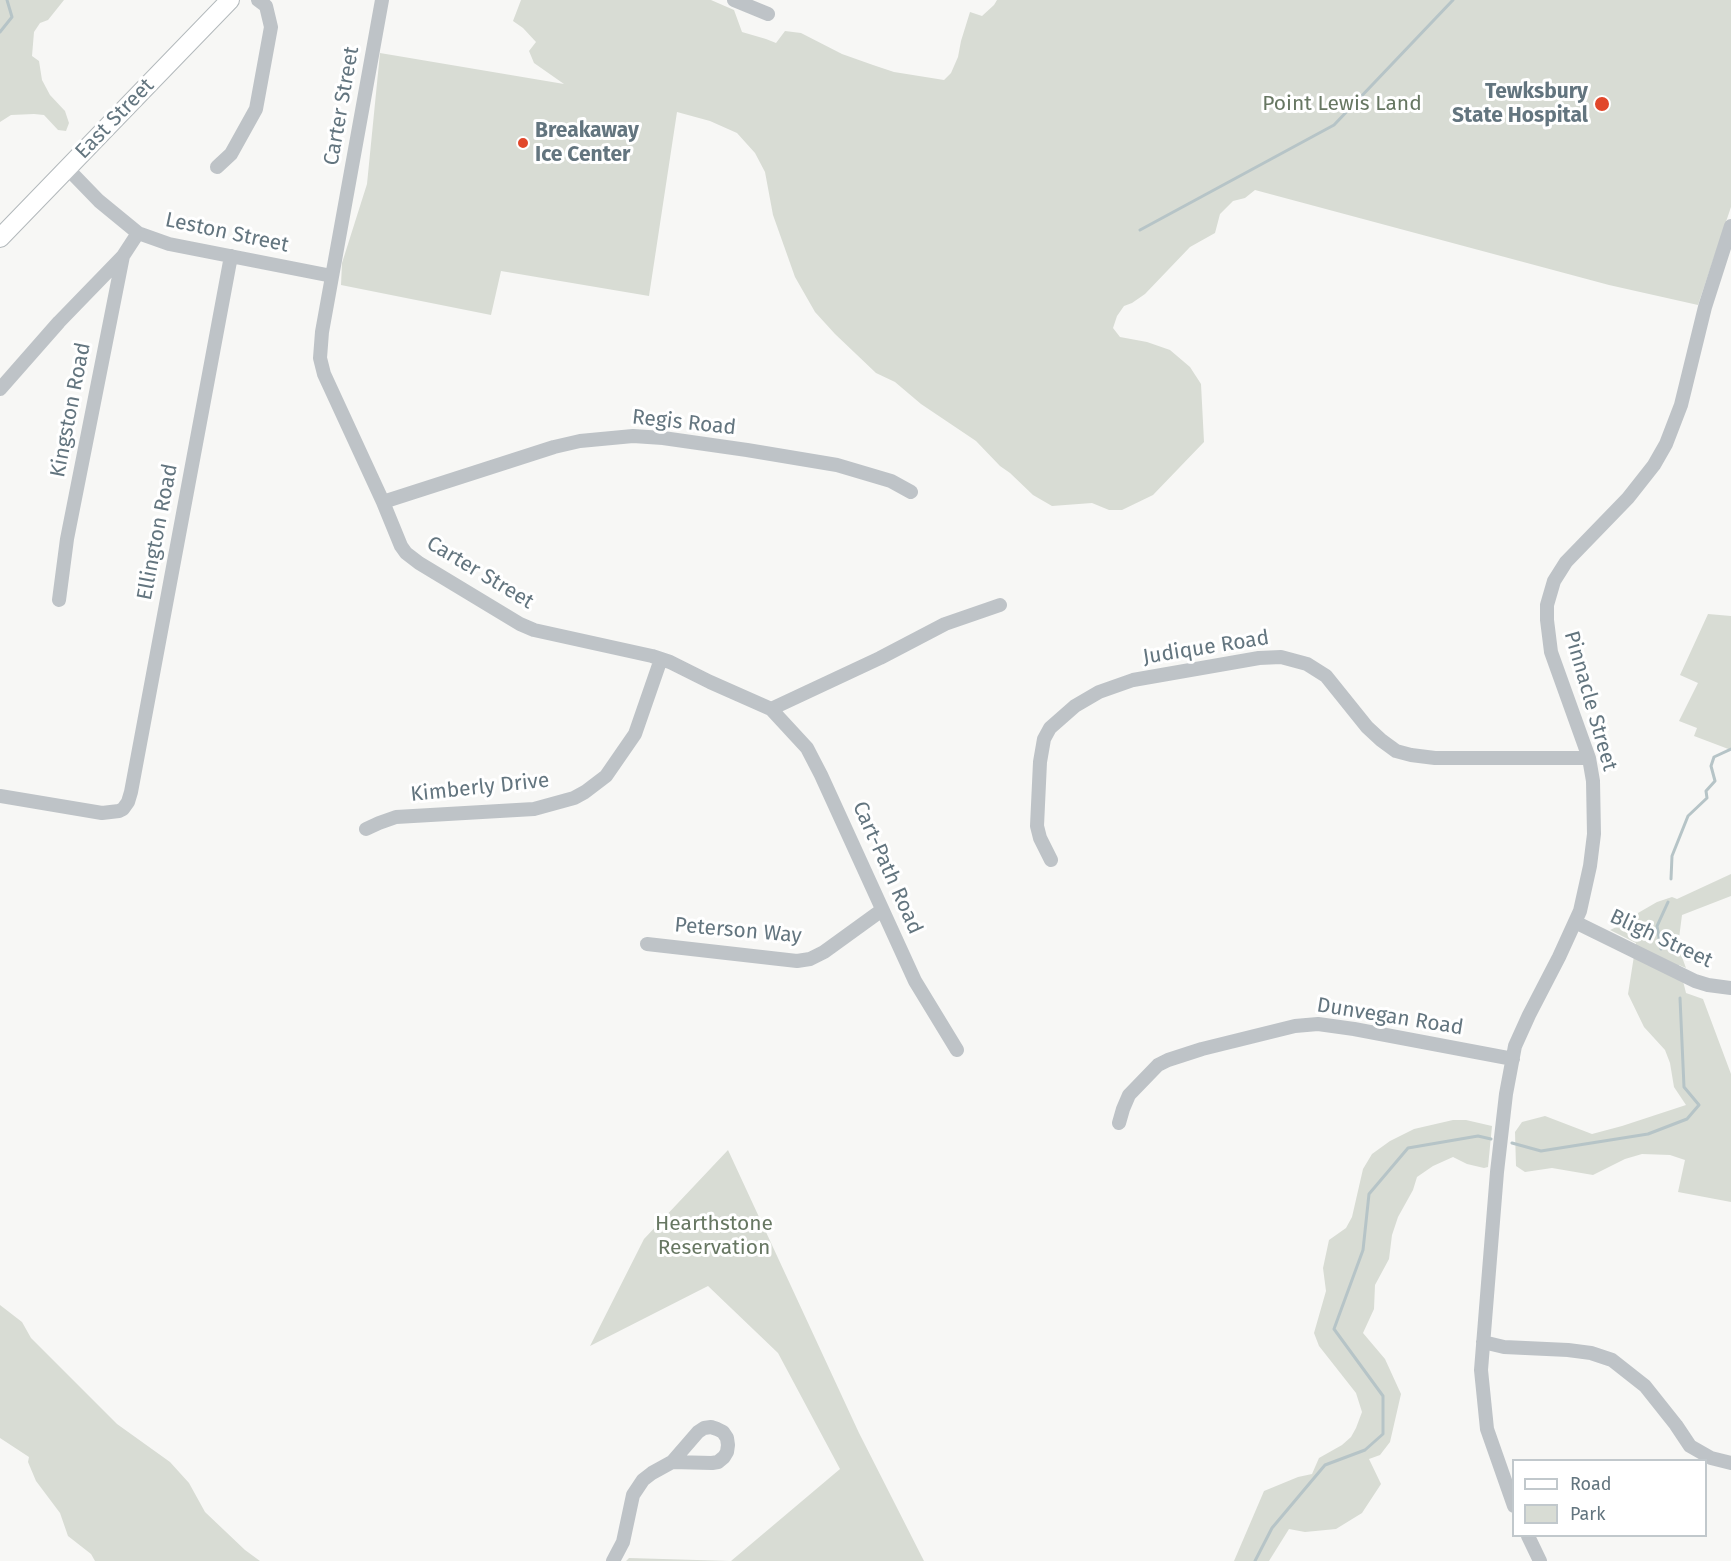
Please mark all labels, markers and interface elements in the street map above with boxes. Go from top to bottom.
street label: Carter Street [319,45,365,167]
street label: East Street [70,74,160,164]
place label: Tewksbury State Hospital [1452,79,1588,129]
park label: Point Lewis Land [1262,91,1422,117]
marker: Tewksbury State Hospital [1593,95,1611,113]
place label: Breakaway Ice Center [535,118,639,168]
marker: Breakaway Ice Center [516,136,530,150]
street label: Leston Street [163,208,291,258]
street label: Kingston Road [46,340,96,480]
street label: Regis Road [631,405,737,441]
street label: Ellington Road [132,462,184,602]
street label: Carter Street [422,531,538,615]
street label: Judique Road [1141,626,1271,670]
street label: Pinnacle Street [1558,628,1622,774]
street label: Kimberly Drive [409,768,551,808]
street label: Cart-Path Road [846,798,928,938]
street label: Bligh Street [1606,904,1716,974]
street label: Peterson Way [673,913,803,949]
street label: Dunvegan Road [1315,993,1465,1041]
park label: Hearthstone Reservation [655,1211,773,1261]
legend [1512,1459,1707,1537]
text: Road [1570,1473,1612,1495]
text: Park [1570,1503,1605,1525]

